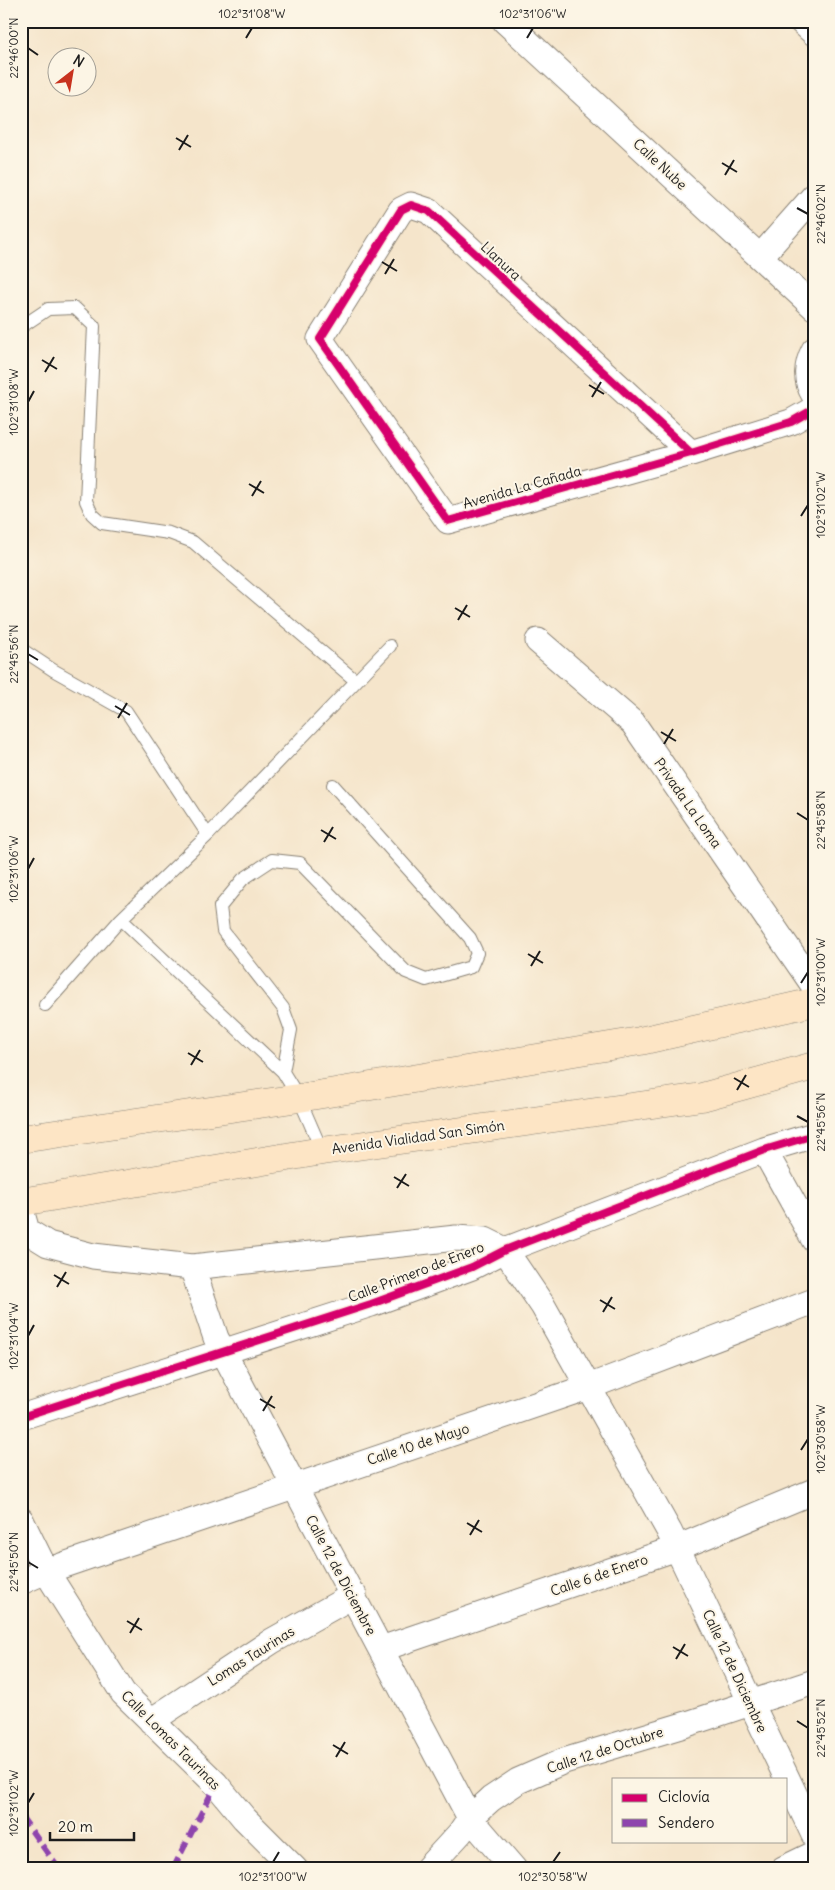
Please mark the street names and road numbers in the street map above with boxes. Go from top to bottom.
street label: Calle Nube [629,134,691,194]
street label: Llanura [477,238,525,284]
street label: Avenida La Cañada [461,461,583,512]
street label: Privada La Loma [650,754,726,852]
street label: Avenida Vialidad San Simón [330,1116,506,1158]
street label: Calle Primero de Enero [345,1238,487,1306]
street label: Calle 10 de Mayo [365,1419,471,1469]
street label: Calle 12 de Diciembre [302,1512,380,1638]
street label: Calle 6 de Enero [548,1550,650,1600]
street label: Calle 12 de Diciembre [699,1607,771,1735]
street label: Lomas Taurinas [204,1622,298,1690]
street label: Calle Lomas Taurinas [117,1686,225,1794]
street label: Calle 12 de Octubre [545,1723,665,1777]

